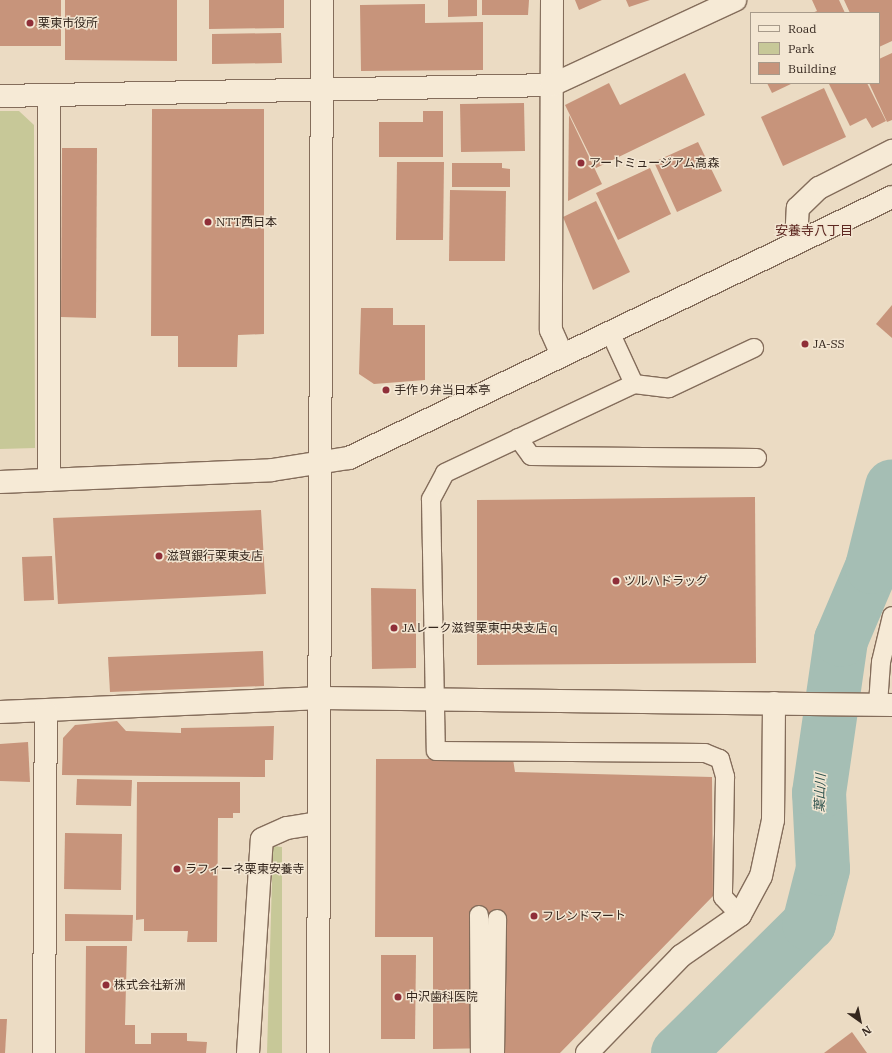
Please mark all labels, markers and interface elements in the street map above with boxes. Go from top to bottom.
legend [750,12,880,84]
place label: 栗東市役所 [38,16,98,30]
marker: 栗東市役所 [25,18,35,28]
text: Road [788,21,817,36]
text: Park [788,41,814,56]
text: Building [788,61,836,76]
place label: アートミュージアム高森 [589,156,720,170]
marker: アートミュージアム高森 [576,158,586,168]
place label: NTT西日本 [216,215,277,229]
marker: NTT西日本 [203,217,213,227]
district label: 安養寺八丁目 [775,223,853,239]
place label: JA-SS [813,337,845,351]
marker: JA-SS [800,339,810,349]
place label: 手作り弁当日本亭 [394,383,490,397]
marker: 手作り弁当日本亭 [381,385,391,395]
place label: 滋賀銀行栗東支店 [167,549,263,563]
marker: 滋賀銀行栗東支店 [154,551,164,561]
place label: ツルハドラッグ [624,574,708,588]
marker: ツルハドラッグ [611,576,621,586]
place label: JAレーク滋賀栗東中央支店ｑ [402,621,559,635]
marker: JAレーク滋賀栗東中央支店ｑ [389,623,399,633]
water label: 葉山川 [813,773,829,813]
place label: ラフィーネ栗東安養寺 [185,862,305,876]
marker: ラフィーネ栗東安養寺 [172,864,182,874]
place label: フレンドマート [542,909,626,923]
marker: フレンドマート [529,911,539,921]
place label: 株式会社新洲 [114,978,186,992]
marker: 株式会社新洲 [101,980,111,990]
place label: 中沢歯科医院 [406,990,478,1004]
marker: 中沢歯科医院 [393,992,403,1002]
north arrow [840,1001,880,1041]
text: N [859,1023,874,1039]

